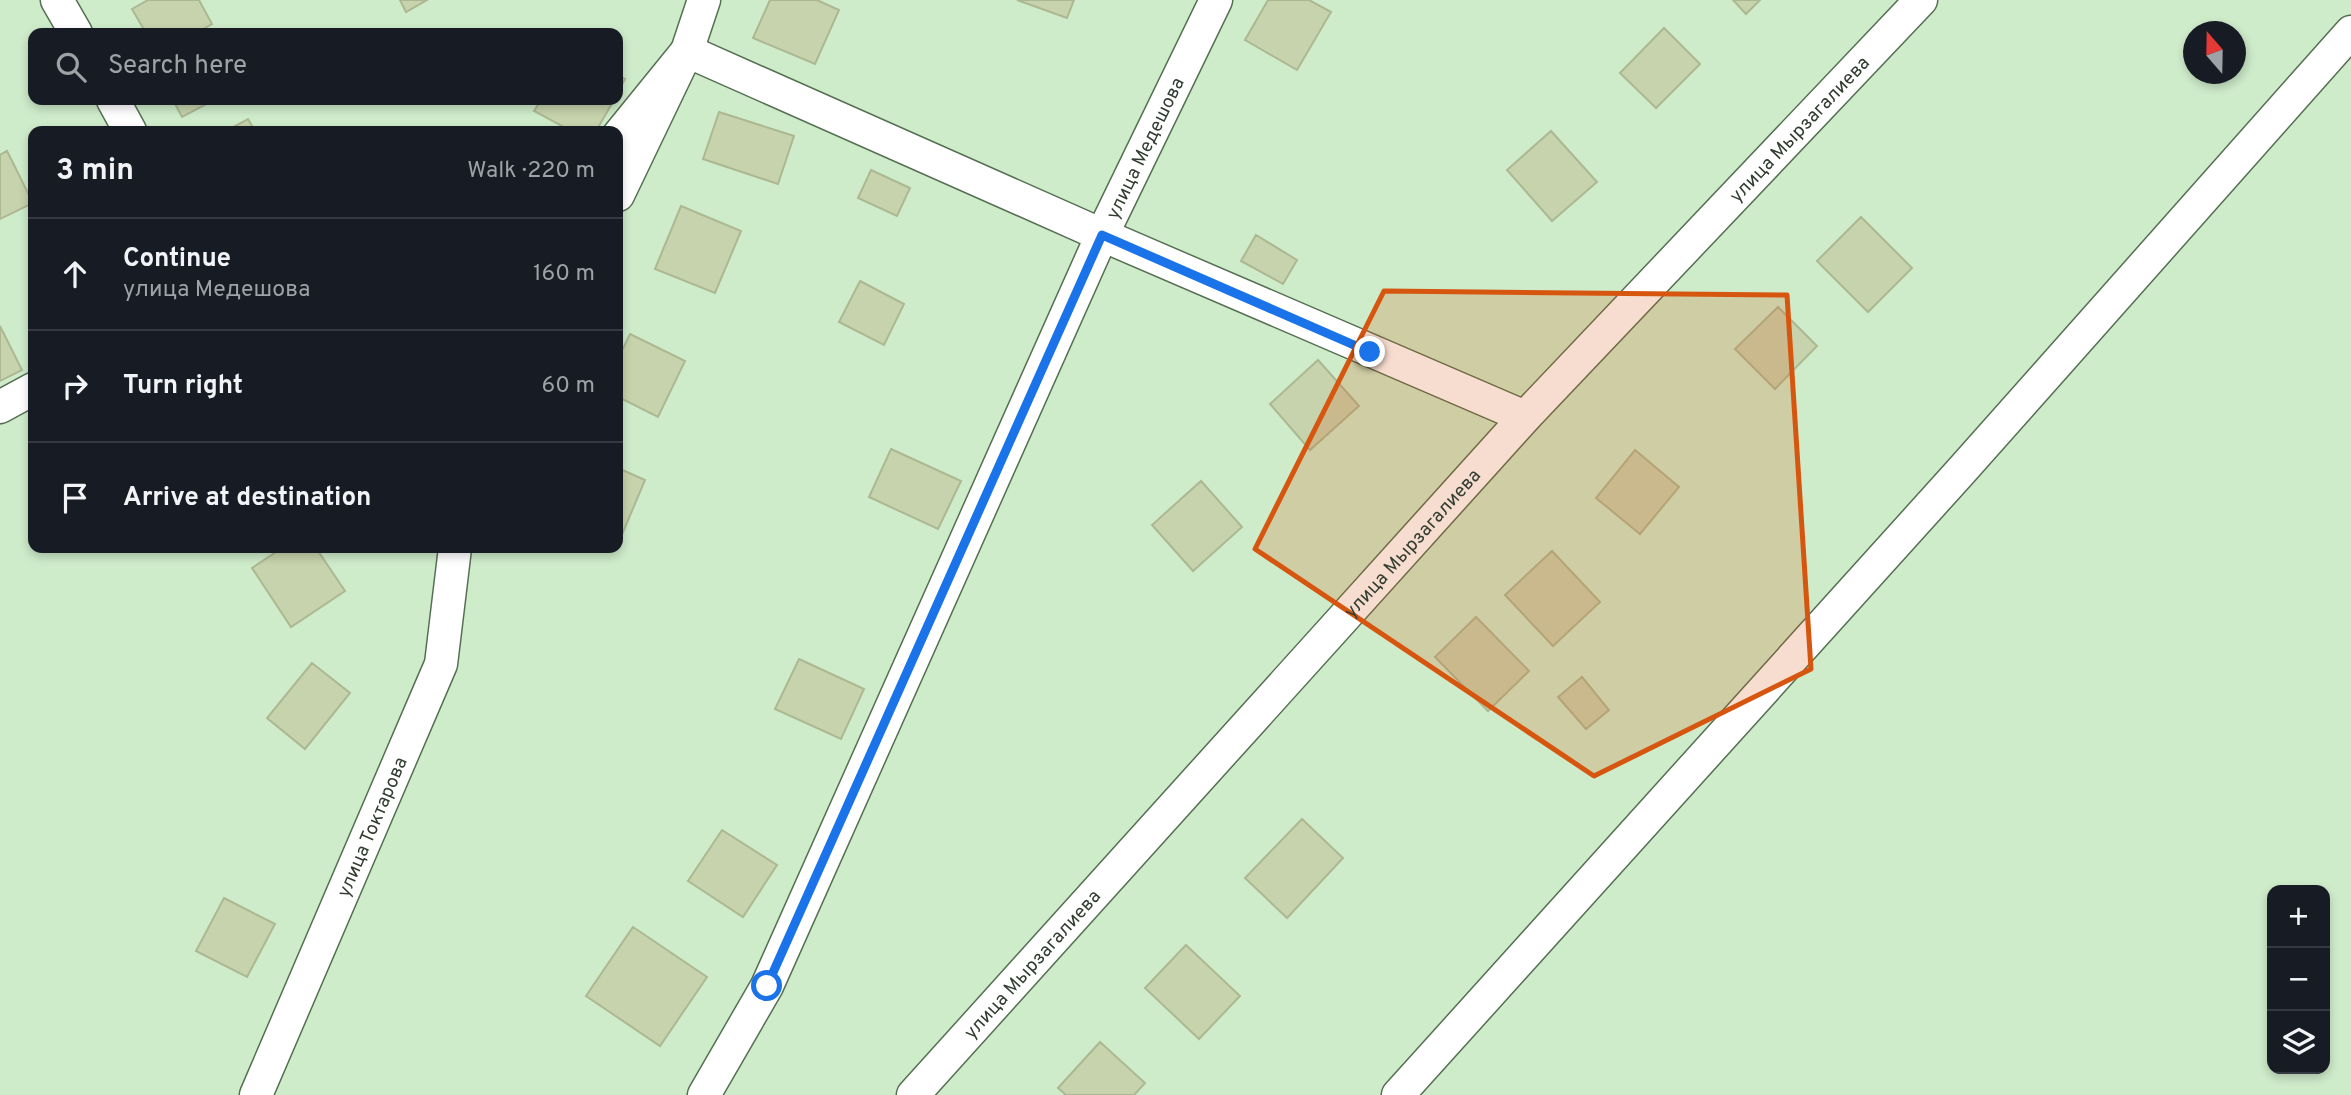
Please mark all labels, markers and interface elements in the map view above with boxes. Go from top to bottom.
north arrow [2183,21,2246,84]
search box [28,28,623,105]
icon: search [52,48,90,86]
text: Search here [108,50,247,83]
street label: улица Мырзагалиева [1725,52,1875,208]
street label: улица Медешова [1101,74,1191,224]
text: 3 min [56,153,134,190]
text: Walk · 220 m [467,157,595,186]
text: Continue [123,243,231,276]
icon: ahead [56,255,94,293]
text: 160 m [533,260,595,289]
text: улица Медешова [123,276,310,305]
route end [1354,336,1385,367]
icon: right [56,367,94,405]
text: Turn right [123,370,243,403]
text: 60 m [542,372,595,401]
street label: улица Мырзагалиева [1339,464,1487,624]
icon: arrive [56,479,94,517]
text: Arrive at destination [123,482,371,515]
street label: улица Токтарова [332,754,414,901]
street label: улица Мырзагалиева [959,885,1107,1045]
map controls [2267,885,2330,1074]
button: + [2267,885,2330,948]
button: − [2267,948,2330,1011]
route start [751,970,782,1001]
button: layers [2267,1011,2330,1074]

